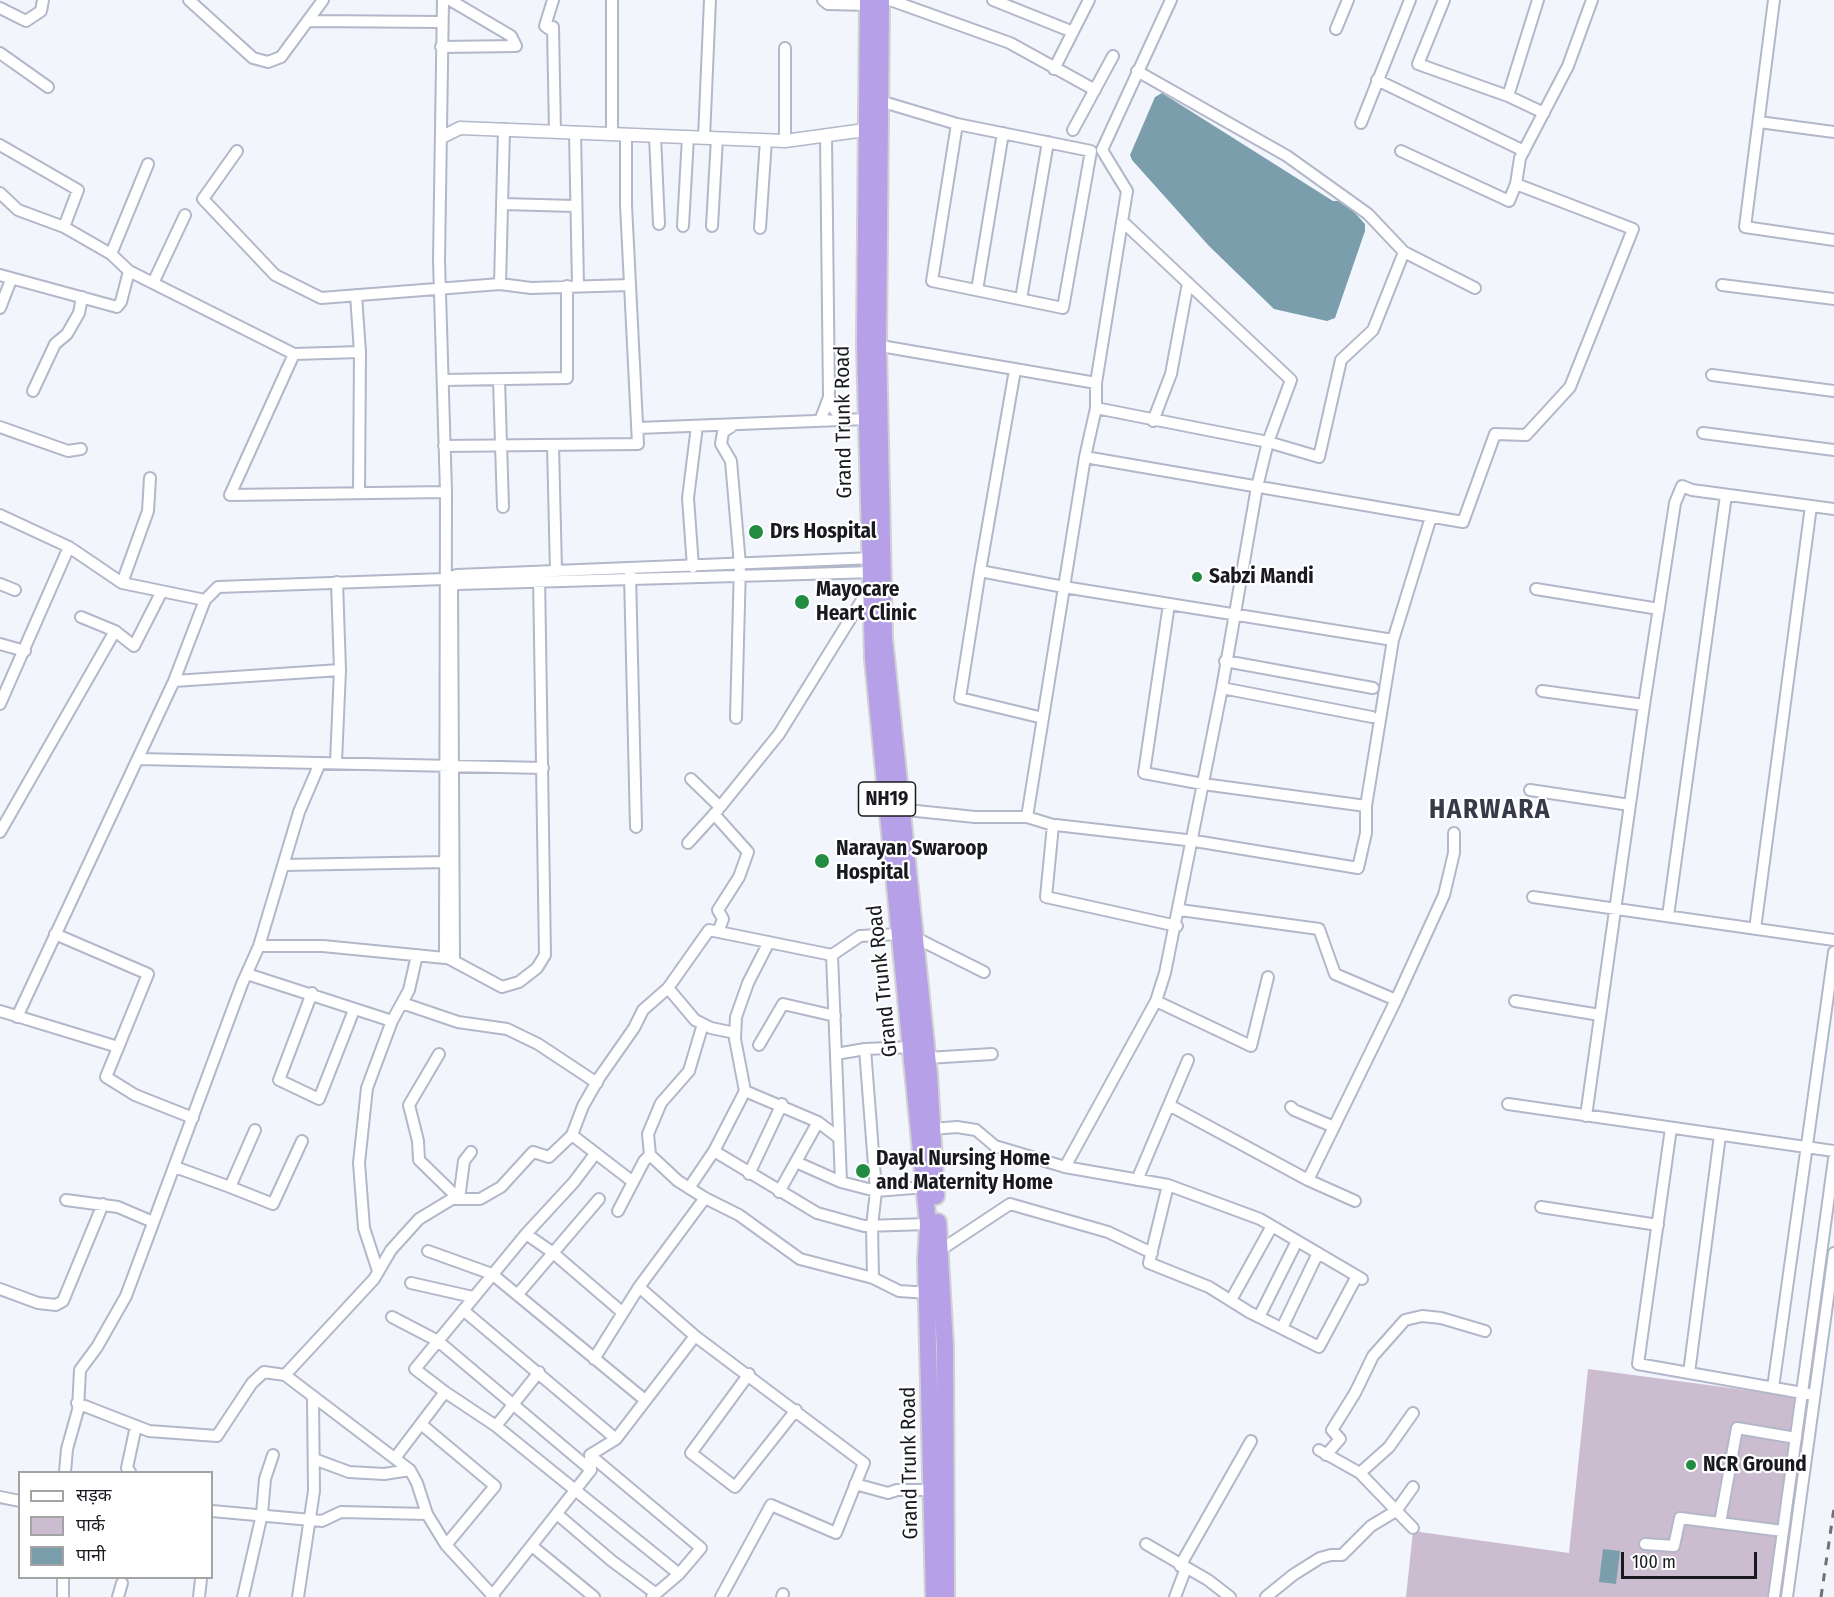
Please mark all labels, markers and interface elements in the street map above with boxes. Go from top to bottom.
street label: Grand Trunk Road [830,345,858,499]
place label: Drs Hospital [770,519,877,545]
marker: Drs Hospital [747,523,765,541]
place label: Sabzi Mandi [1209,564,1314,590]
marker: Sabzi Mandi [1190,570,1204,584]
place label: Mayocare Heart Clinic [816,577,917,627]
marker: Mayocare Heart Clinic [793,593,811,611]
road number: NH19 [858,782,916,816]
district label: HARWARA [1429,794,1551,826]
place label: Narayan Swaroop Hospital [836,836,988,886]
marker: Narayan Swaroop Hospital [813,852,831,870]
street label: Grand Trunk Road [862,904,904,1058]
place label: Dayal Nursing Home and Maternity Home [876,1146,1053,1196]
marker: Dayal Nursing Home and Maternity Home [854,1162,872,1180]
street label: Grand Trunk Road [896,1386,924,1540]
place label: NCR Ground [1703,1452,1807,1478]
marker: NCR Ground [1684,1458,1698,1472]
legend [18,1471,213,1579]
text: सड़क [76,1484,112,1506]
text: पार्क [76,1514,105,1536]
scale bar [1624,1540,1760,1578]
text: पानी [76,1544,106,1566]
text: 100 m [1632,1551,1676,1573]

